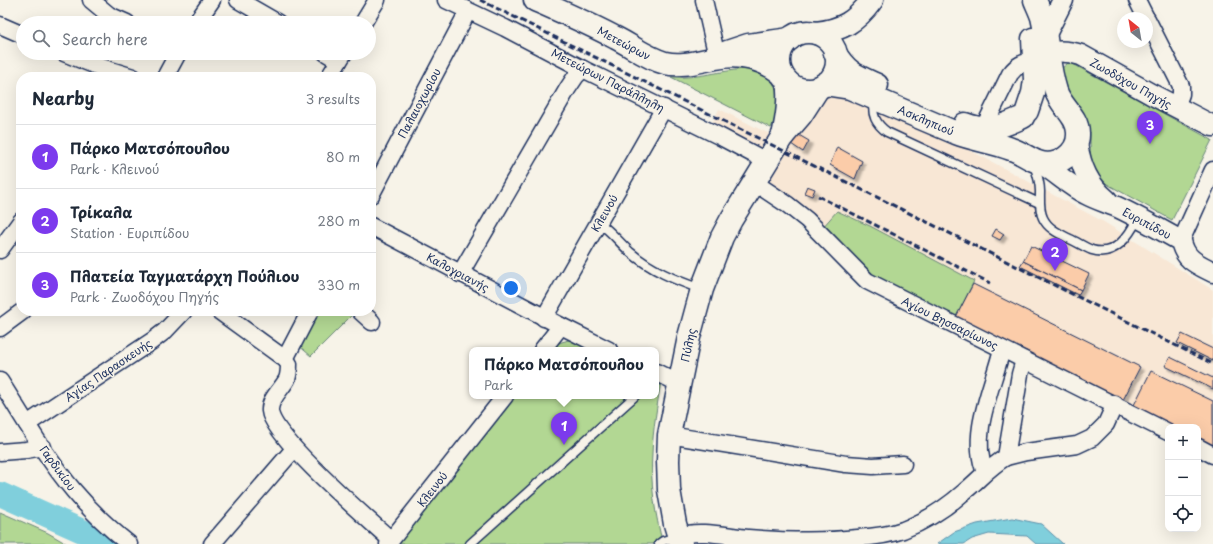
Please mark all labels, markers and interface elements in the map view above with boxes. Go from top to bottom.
north arrow [1117,12,1153,48]
search box [16,16,376,60]
street label: Μετεώρων [594,22,654,64]
icon: search [30,27,52,49]
text: Search here [62,27,148,50]
street label: Μετεώρων Παράλληλη [548,44,668,116]
street label: Ζωοδόχου Πηγής [1087,53,1175,113]
street label: Παλαιοχωρίου [393,65,445,141]
text: Nearby [32,85,94,111]
text: 3 results [306,89,360,108]
street label: Ασκληπιού [895,101,957,139]
pin: 3 [1137,111,1163,144]
text: Πάρκο Ματσόπουλου [70,136,230,159]
text: 1 [42,147,48,166]
text: 80 m [326,147,360,166]
text: Park · Κλεινού [70,159,159,178]
street label: Κλεινού [586,191,622,235]
text: Τρίκαλα [70,200,132,223]
street label: Ευριπίδου [1120,203,1174,243]
text: 2 [40,211,50,230]
text: 280 m [318,211,360,230]
text: Station · Ευριπίδου [70,223,190,242]
pin: 2 [1042,238,1068,271]
street label: Καλογριανής [424,248,493,296]
text: Πλατεία Ταγματάρχη Πούλιου [70,264,300,287]
text: 3 [41,275,49,294]
text: 330 m [317,275,360,294]
your location [501,278,521,298]
text: Park · Ζωοδόχου Πηγής [70,287,219,306]
street label: Αγίου Βησσαρίωνος [899,292,1002,354]
street label: Πύλης [676,326,700,363]
street label: Αγίας Παρασκευής [61,334,155,406]
popup [469,347,659,399]
text: Πάρκο Ματσόπουλου [484,352,644,375]
text: Park [484,375,513,394]
pin: 1 [551,412,577,445]
map controls [1165,424,1201,532]
button: + [1165,424,1201,460]
street label: Γαρδικίου [36,442,80,494]
button: − [1165,460,1201,496]
street label: Κλεινού [413,468,451,510]
button: locate [1165,496,1201,532]

